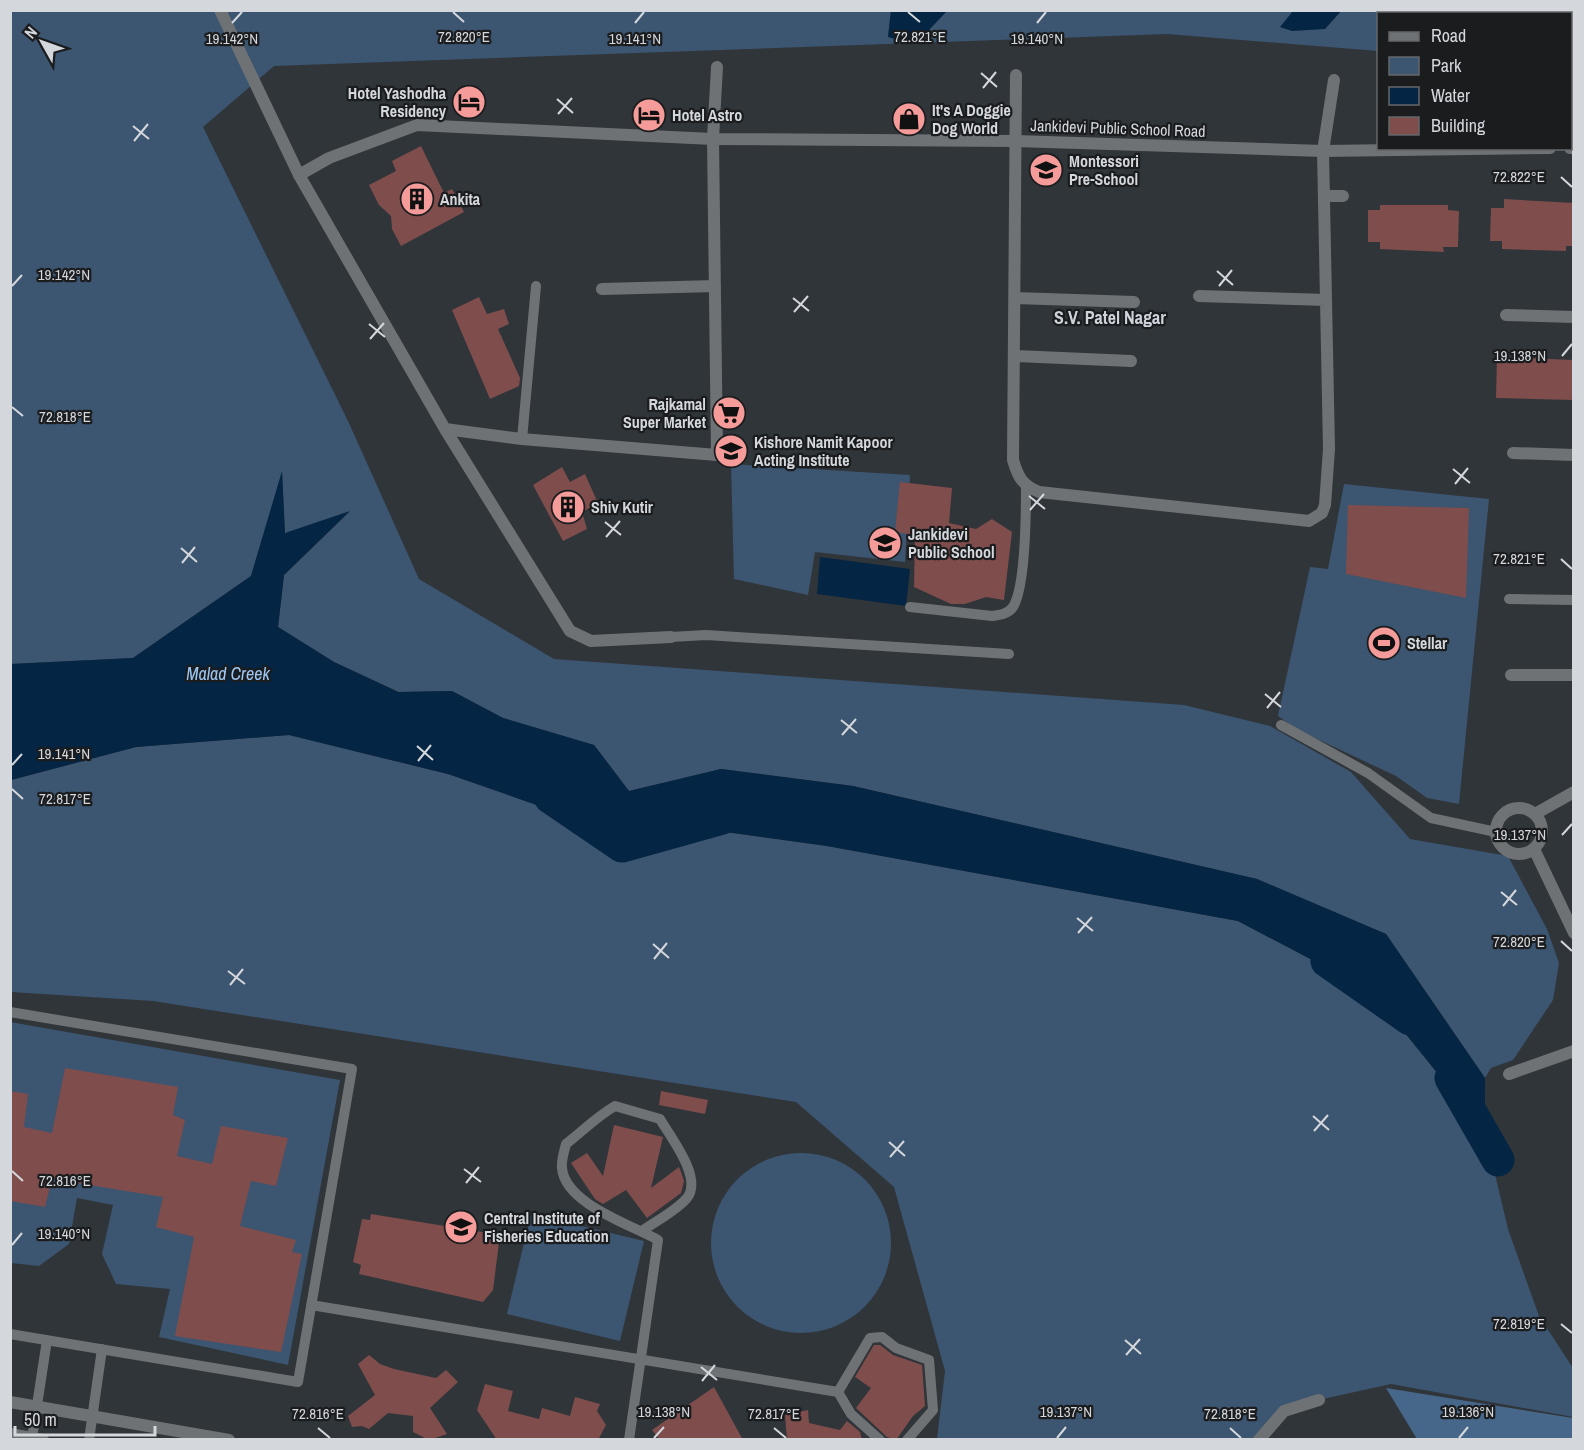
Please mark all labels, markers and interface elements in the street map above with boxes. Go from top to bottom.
north arrow [12,12,72,72]
legend [1377,12,1572,150]
text: N [19,22,42,43]
text: Road [1431,23,1466,48]
text: 72.820°E [438,26,490,47]
text: 72.821°E [894,26,946,47]
text: 19.142°N [206,28,258,49]
text: 19.141°N [609,28,661,49]
text: 19.140°N [1011,28,1063,49]
text: Park [1431,53,1462,78]
place label: Hotel Yashodha Residency [348,82,447,122]
text: Water [1431,83,1470,108]
hotel icon: Hotel Yashodha Residency [451,84,487,120]
hotel icon: Hotel Astro [631,97,667,133]
place label: It's A Doggie Dog World [932,99,1011,139]
shop icon: It's A Doggie Dog World [891,101,927,137]
place label: Hotel Astro [672,104,742,126]
text: Building [1431,113,1486,138]
street label: Jankidevi Public School Road [1030,114,1206,142]
place label: Montessori Pre-School [1069,150,1139,190]
school or university icon: Montessori Pre-School [1028,152,1064,188]
text: 72.822°E [1493,166,1545,187]
building icon: Ankita [399,181,435,217]
place label: Ankita [440,188,481,210]
text: 19.142°N [38,264,90,285]
district label: S.V. Patel Nagar [1054,305,1166,330]
text: 19.138°N [1494,345,1546,366]
place label: Rajkamal Super Market [623,393,707,433]
supermarket icon: Rajkamal Super Market [711,395,747,431]
text: 72.818°E [39,406,91,427]
place label: Kishore Namit Kapoor Acting Institute [754,431,893,471]
school or university icon: Kishore Namit Kapoor Acting Institute [713,433,749,469]
building icon: Shiv Kutir [550,489,586,525]
place label: Shiv Kutir [591,496,654,518]
place label: Jankidevi Public School [908,523,995,563]
school or university icon: Jankidevi Public School [867,525,903,561]
text: 72.821°E [1493,548,1545,569]
sports icon: Stellar [1366,625,1402,661]
place label: Stellar [1407,632,1448,654]
water label: Malad Creek [186,661,270,686]
text: 19.141°N [38,743,90,764]
text: 72.817°E [39,788,91,809]
text: 19.137°N [1494,824,1546,845]
text: 72.820°E [1493,931,1545,952]
text: 72.816°E [39,1170,91,1191]
place label: Central Institute of Fisheries Education [484,1207,609,1247]
school or university icon: Central Institute of Fisheries Education [443,1209,479,1245]
text: 19.140°N [38,1223,90,1244]
text: 72.819°E [1493,1313,1545,1334]
scale bar [15,1399,154,1437]
text: 19.138°N [638,1401,690,1422]
text: 19.137°N [1040,1401,1092,1422]
text: 19.136°N [1442,1401,1494,1422]
text: 72.816°E [292,1403,344,1424]
text: 72.817°E [748,1403,800,1424]
text: 72.818°E [1204,1403,1256,1424]
text: 50 m [24,1407,57,1432]

